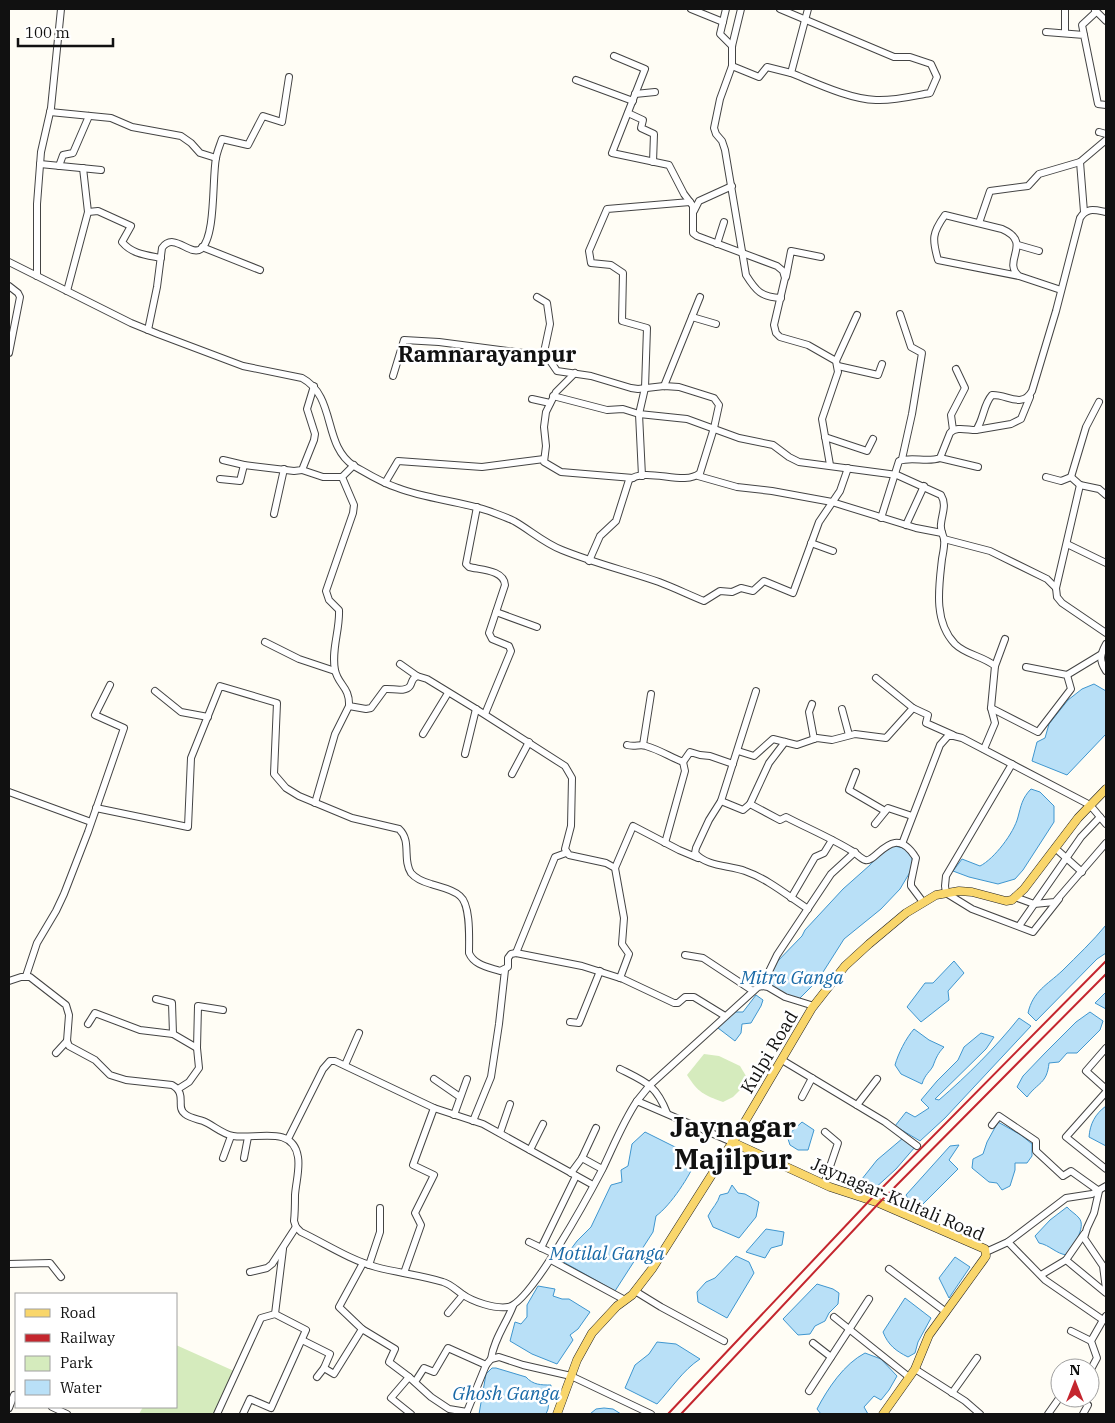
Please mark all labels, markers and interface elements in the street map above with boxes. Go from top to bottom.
scale bar [18,15,112,47]
text: 100 m [25,23,70,42]
district label: Ramnarayanpur [398,339,577,368]
water label: Mitra Ganga [739,965,844,989]
street label: Kulpi Road [735,1006,803,1098]
district label: Jaynagar Majilpur [670,1108,796,1177]
street label: Jaynagar-Kultali Road [808,1152,988,1246]
water label: Motilal Ganga [548,1241,665,1265]
legend [15,1293,178,1408]
text: Road [60,1303,96,1322]
text: Railway [60,1328,115,1347]
text: Park [60,1353,93,1372]
north arrow [1050,1358,1100,1408]
text: N [1069,1361,1081,1379]
text: Water [60,1378,102,1397]
water label: Ghosh Ganga [452,1381,560,1405]

